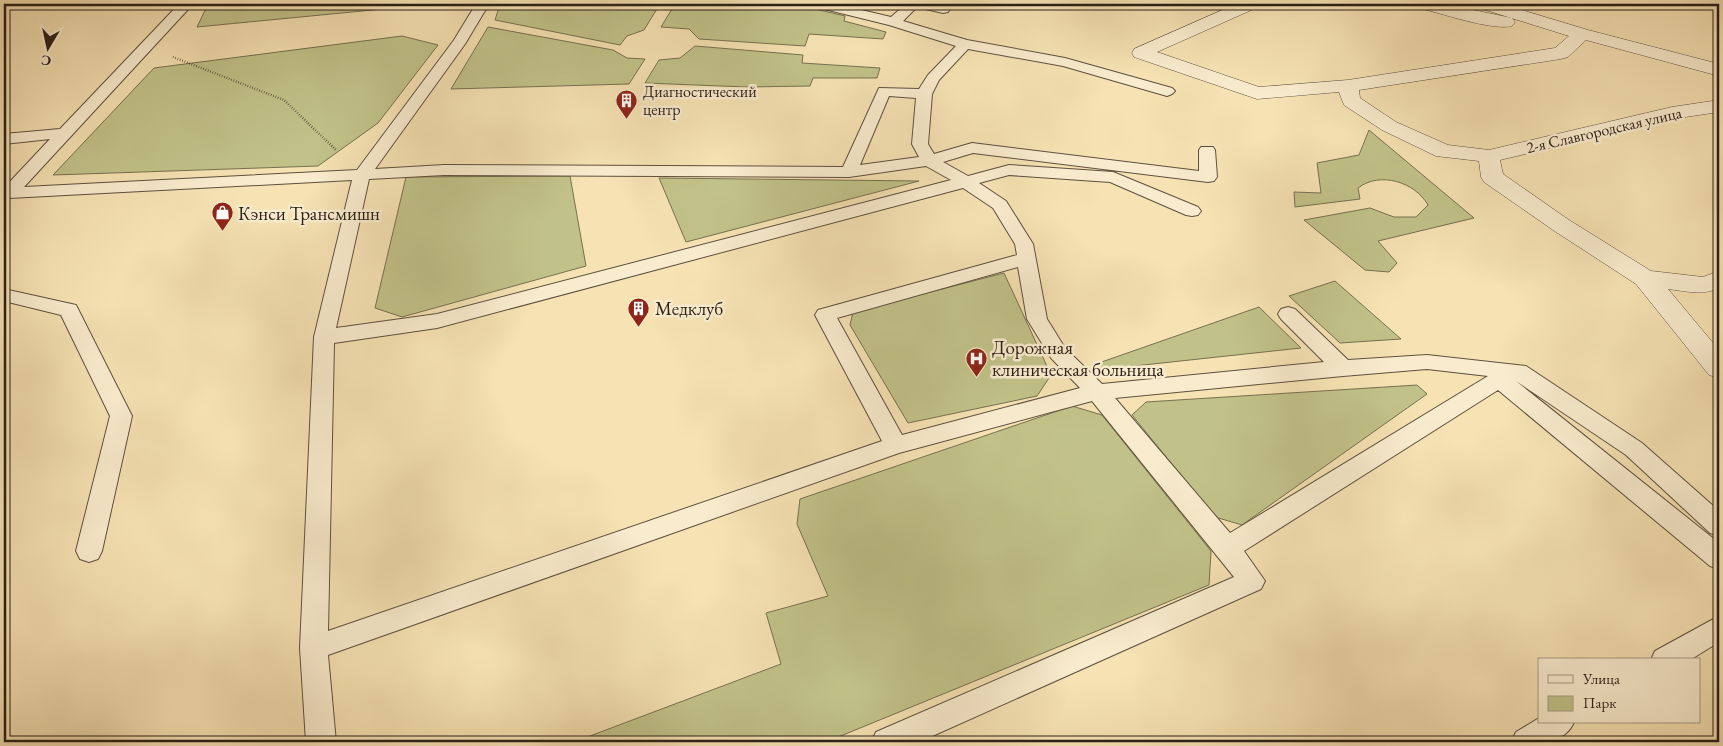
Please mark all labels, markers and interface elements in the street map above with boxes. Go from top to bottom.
north arrow [22,22,72,72]
text: С [40,51,52,71]
place label: Диагностический центр [643,81,757,120]
building icon: Диагностический центр [615,88,639,119]
street label: 2-я Славгородская улица [1524,102,1684,158]
shop icon: Кэнси Трансмишн [210,201,234,232]
place label: Кэнси Трансмишн [238,201,380,226]
building icon: Медклуб [627,296,651,327]
place label: Медклуб [655,296,723,321]
place label: Дорожная клиническая больница [992,335,1164,382]
hospital icon: Дорожная клиническая больница [964,346,988,377]
legend [1538,658,1700,724]
text: Улица [1582,669,1620,688]
text: Парк [1583,693,1616,712]

